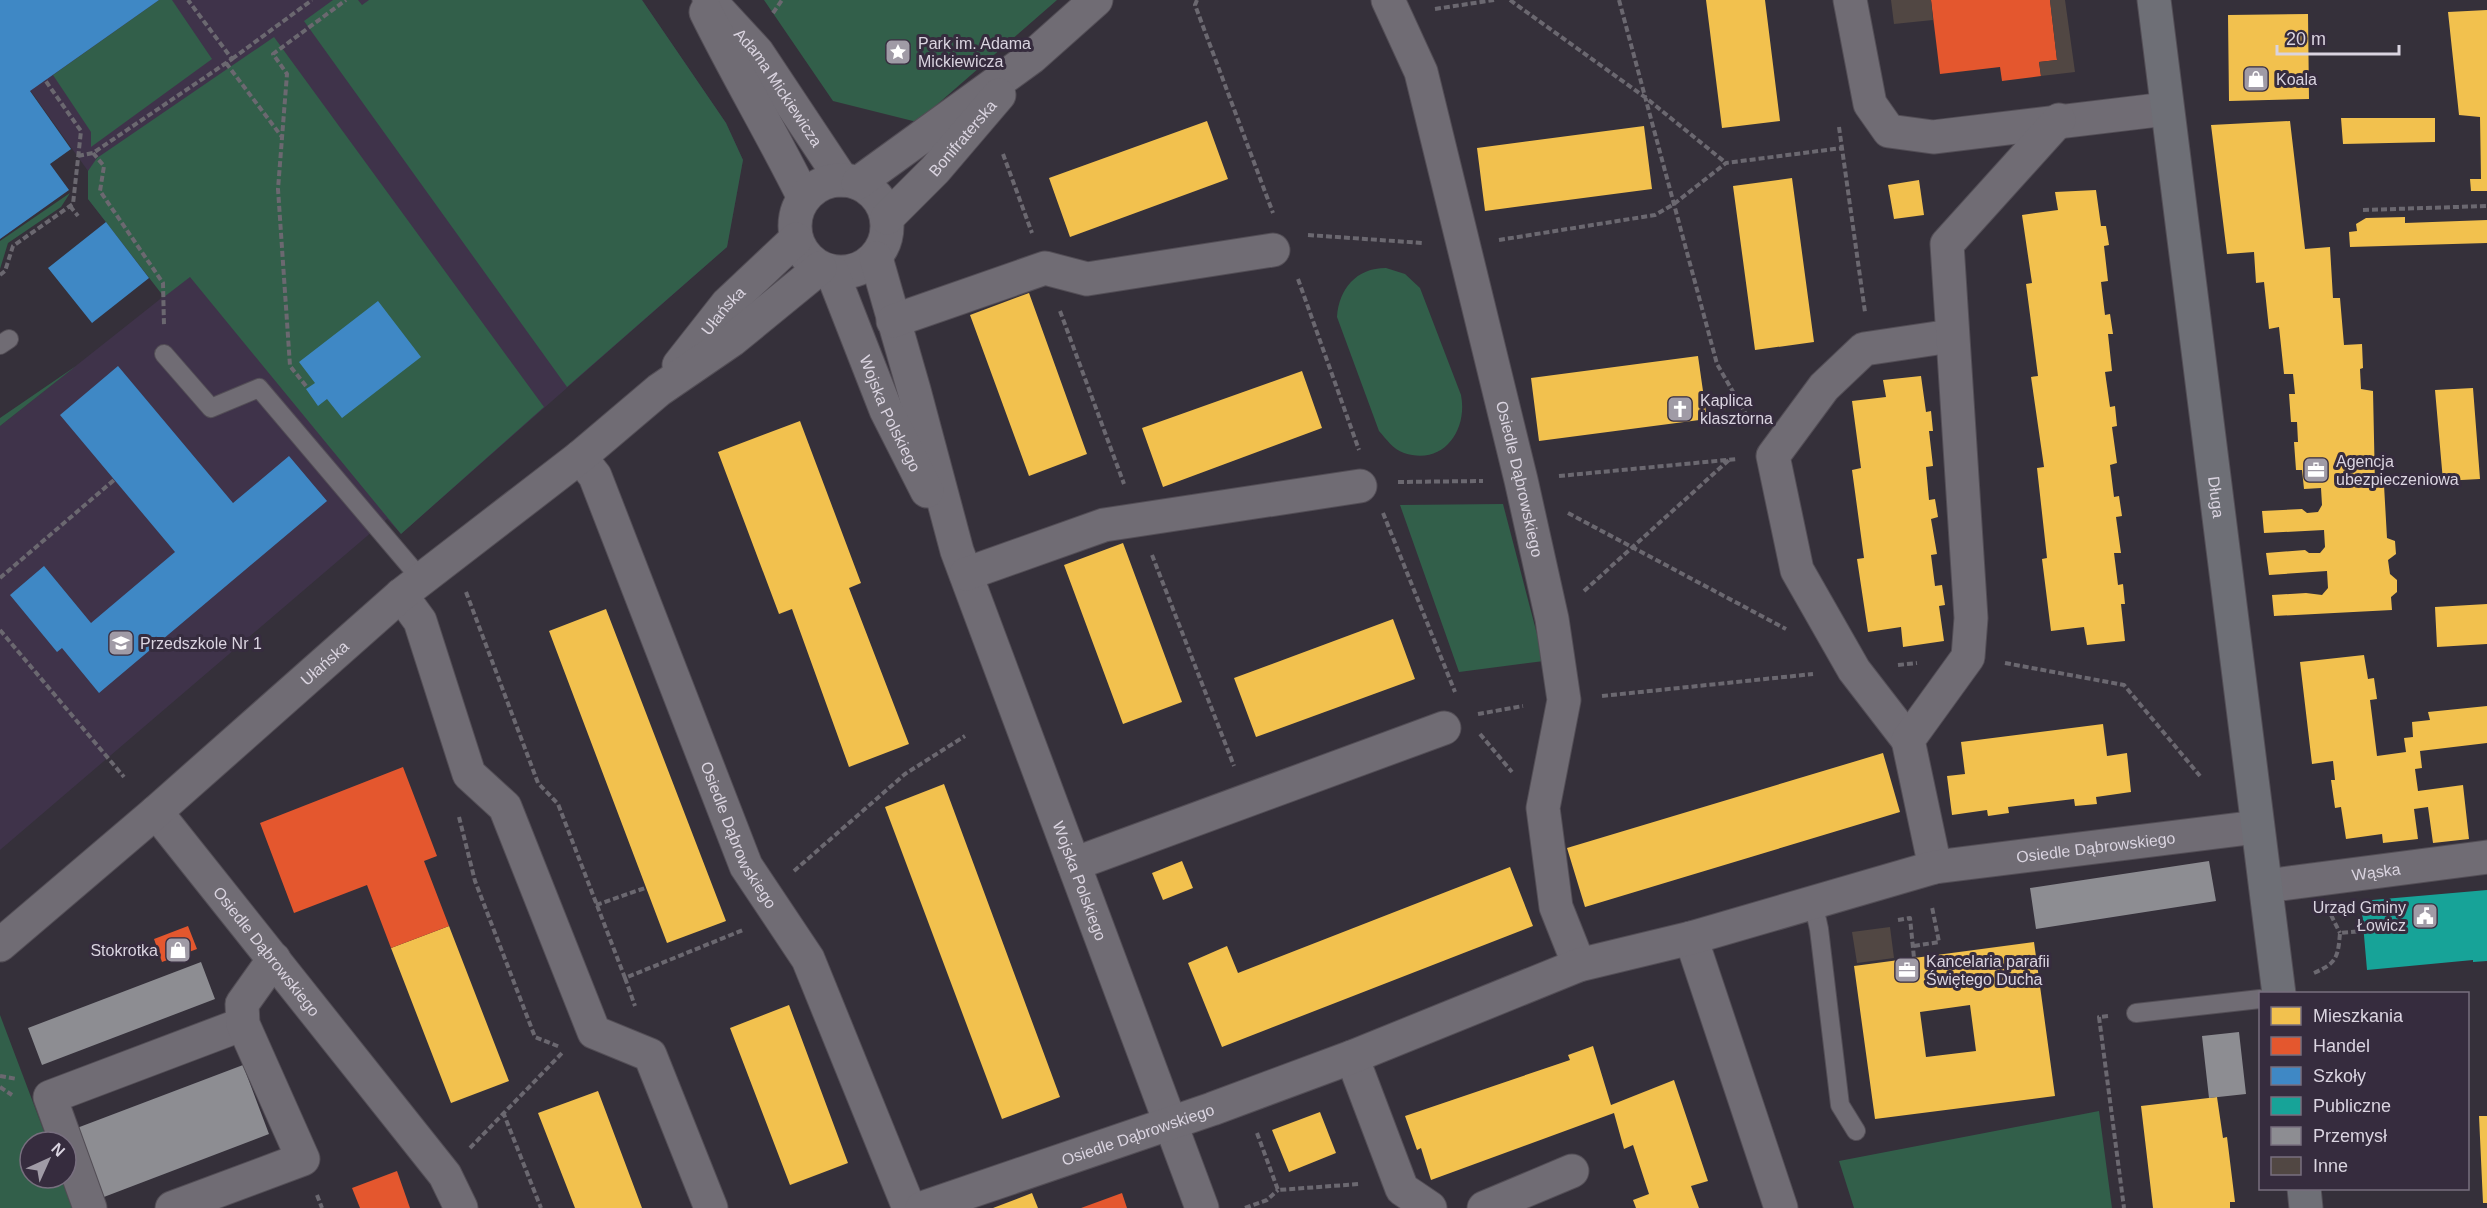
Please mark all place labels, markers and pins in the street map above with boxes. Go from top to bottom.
place label: Park im. Adama Mickiewicza [918,35,1031,70]
place icon: Park im. Adama Mickiewicza [883,37,913,67]
shop icon: Koala [2241,64,2271,94]
place label: Koala [2276,71,2317,88]
place label: Kaplica klasztorna [1700,392,1773,427]
church icon: Kaplica klasztorna [1665,394,1695,424]
place label: Agencja ubezpieczeniowa [2336,453,2459,488]
office icon: Agencja ubezpieczeniowa [2301,455,2331,485]
school or university icon: Przedszkole Nr 1 [106,628,136,658]
place label: Przedszkole Nr 1 [140,635,262,652]
place label: Urząd Gminy Łowicz [2313,899,2406,934]
public building icon: Urząd Gminy Łowicz [2410,901,2440,931]
shop icon: Stokrotka [163,935,193,965]
place label: Stokrotka [90,942,158,959]
place label: Kancelaria parafii Świętego Ducha [1926,953,2050,988]
office icon: Kancelaria parafii Świętego Ducha [1892,955,1922,985]

